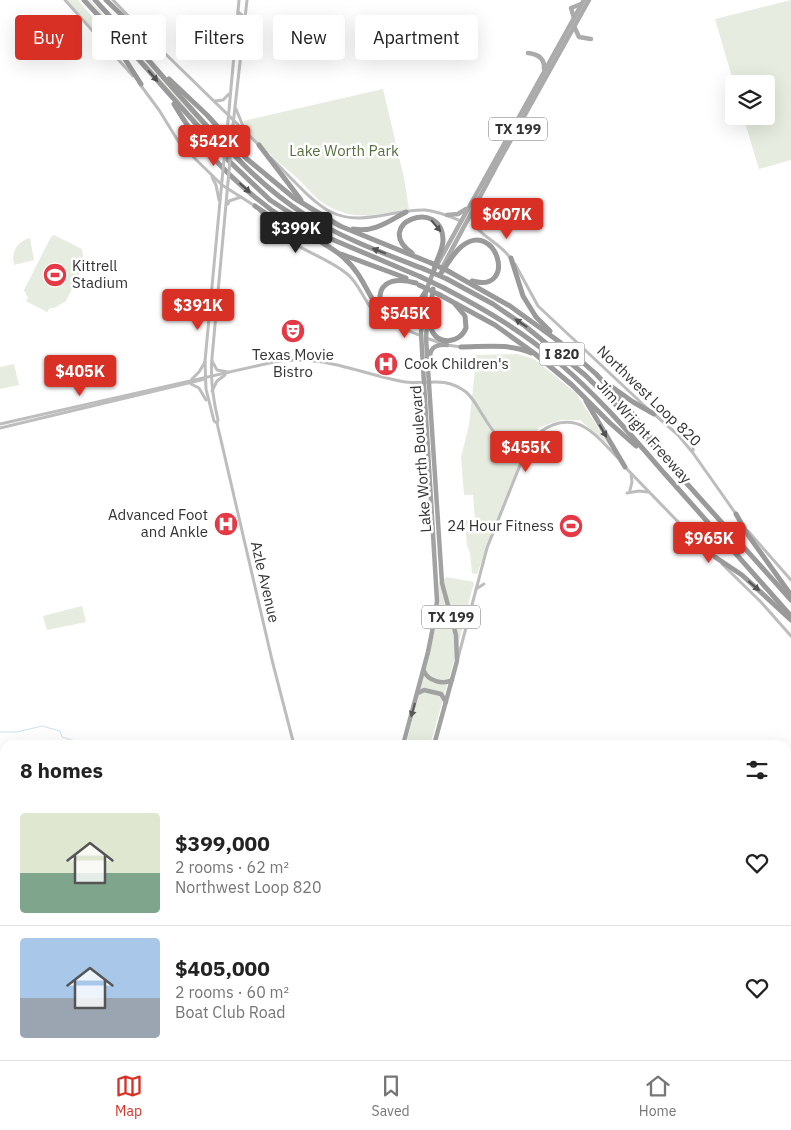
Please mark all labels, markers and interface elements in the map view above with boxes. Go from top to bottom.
chip: Buy [15,15,82,60]
chip: Rent [92,15,166,60]
chip: Filters [176,15,263,60]
chip: New [273,15,345,60]
chip: Apartment [355,15,478,60]
one-way arrow [147,70,158,82]
map controls [725,75,775,125]
button: layers [725,75,775,125]
road number: TX 199 [489,118,547,140]
pin: $542K [179,124,249,167]
text: $542K [189,131,239,151]
park label: Lake Worth Park [289,141,399,160]
one-way arrow [238,182,250,194]
pin: $607K [472,198,542,240]
text: $607K [482,204,532,224]
pin: $399K [261,212,331,254]
text: $399K [271,218,321,238]
one-way arrow [431,219,442,232]
one-way arrow [371,247,386,255]
place label: Kittrell Stadium [72,256,128,292]
sports icon: Kittrell Stadium [42,262,68,288]
pin: $391K [163,288,233,331]
text: $391K [173,295,223,315]
pin: $545K [370,296,440,339]
text: $545K [380,303,430,323]
theatre icon: Texas Movie Bistro [280,318,306,344]
one-way arrow [514,318,527,328]
street label: Northwest Loop 820 [593,341,705,450]
road number: I 820 [540,342,584,366]
place label: Texas Movie Bistro [252,345,334,381]
hospital icon: Cook Children's [373,351,399,377]
pin: $405K [45,354,115,397]
place label: Cook Children's [404,354,509,373]
text: $405K [55,361,105,381]
street label: Jim Wright Freeway [593,376,696,488]
street label: Lake Worth Boulevard [406,385,435,533]
one-way arrow [599,424,608,437]
pin: $455K [491,430,561,473]
text: $455K [501,437,551,457]
place label: Advanced Foot and Ankle [108,505,208,541]
hospital icon: Advanced Foot and Ankle [213,511,239,537]
sports icon: 24 Hour Fitness [558,513,584,539]
place label: 24 Hour Fitness [447,516,554,535]
pin: $965K [674,522,744,564]
text: $965K [684,528,734,548]
street label: Azle Avenue [247,539,284,624]
one-way arrow [747,580,760,591]
road number: TX 199 [422,606,480,628]
one-way arrow [409,703,417,718]
text: 8 homes [20,756,103,784]
icon: filters [743,756,771,784]
text: $399,000 [175,829,270,857]
icon: home [60,833,120,893]
icon: heart [743,849,771,877]
text: 2 rooms · 62 m² [175,857,289,877]
text: Northwest Loop 820 [175,877,322,897]
text: $405,000 [175,954,270,982]
icon: home [60,958,120,1018]
icon: heart [743,974,771,1002]
text: 2 rooms · 60 m² [175,982,289,1002]
text: Boat Club Road [175,1002,286,1022]
tab: Map [115,1072,143,1120]
tab: Saved [372,1072,410,1120]
tab: Home [639,1072,676,1120]

